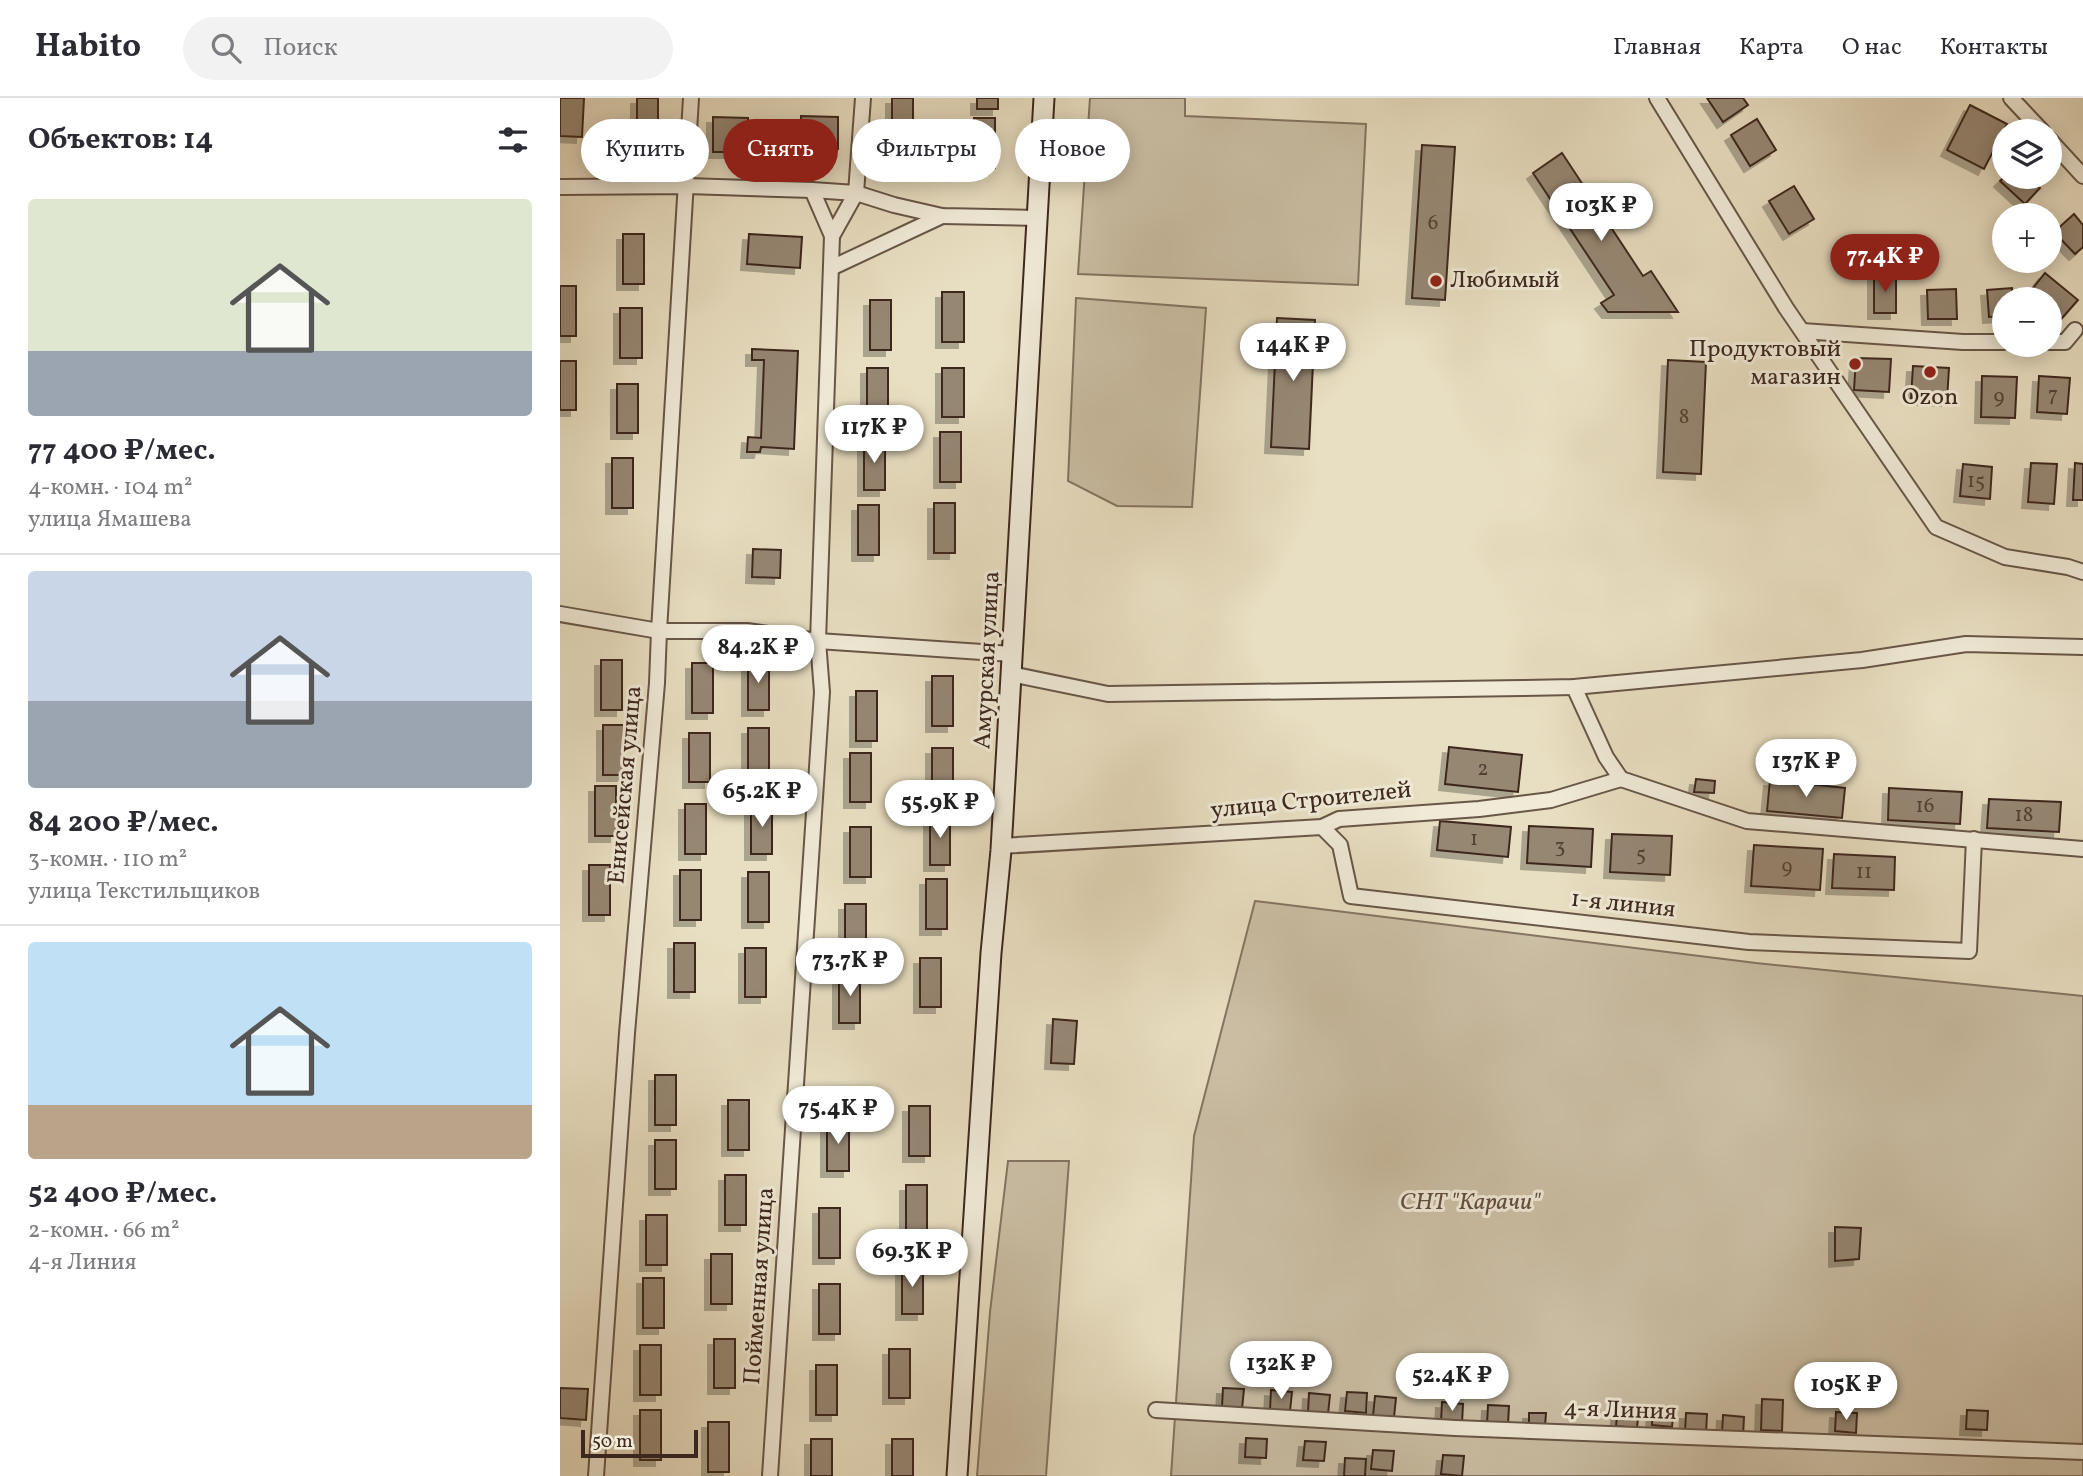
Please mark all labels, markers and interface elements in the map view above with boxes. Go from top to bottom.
search box [183,17,673,80]
text: Habito [35,25,141,71]
icon: search [207,29,245,67]
text: Поиск [263,30,338,66]
text: Главная [1613,31,1701,65]
text: Карта [1739,31,1804,65]
text: О нас [1842,31,1902,65]
text: Контакты [1940,31,2048,65]
text: Объектов: 14 [28,119,213,161]
chip: Купить [581,119,709,182]
chip: Снять [723,119,838,182]
chip: Фильтры [852,119,1001,182]
chip: Новое [1015,119,1130,182]
map controls [1992,119,2062,357]
button: layers [1992,119,2062,189]
icon: filters [494,121,532,159]
pin: 103K ₽ [1544,184,1658,243]
text: 103K ₽ [1565,190,1637,222]
button: + [1992,203,2062,273]
house number: 6 [1428,209,1438,238]
pin: 77.4K ₽ [1820,234,1950,294]
text: 77.4K ₽ [1846,241,1924,273]
icon: home [217,245,343,371]
place label: Любимый [1450,264,1560,298]
marker: Любимый [1428,273,1444,289]
button: − [1992,287,2062,357]
pin: 144K ₽ [1236,324,1350,383]
text: 144K ₽ [1256,330,1330,362]
place label: Продуктовый магазин [1689,333,1841,395]
marker: Продуктовый магазин [1847,356,1863,372]
marker: Ozon [1922,364,1938,380]
place label: Ozon [1902,381,1958,415]
house number: 7 [2048,381,2058,410]
house number: 9 [1994,383,2005,412]
house number: 8 [1679,403,1689,432]
pin: 117K ₽ [817,406,931,465]
text: 117K ₽ [841,412,907,444]
text: 77 400 ₽/мес. [28,430,216,472]
house number: 15 [1967,467,1985,496]
text: 4-комн. · 104 m² [28,472,193,504]
text: улица Ямашева [28,504,192,536]
street label: Амурская улица [966,570,1010,750]
icon: home [217,617,343,743]
pin: 84.2K ₽ [693,626,823,685]
text: 84.2K ₽ [717,632,799,664]
street label: Енисейская улица [600,684,652,886]
pin: 137K ₽ [1749,740,1863,799]
text: 137K ₽ [1771,746,1841,778]
house number: 2 [1477,755,1489,784]
pin: 65.2K ₽ [697,770,827,829]
street label: улица Строителей [1209,774,1413,828]
text: 65.2K ₽ [722,776,802,808]
pin: 55.9K ₽ [875,780,1005,840]
text: 55.9K ₽ [901,787,979,819]
house number: 16 [1916,792,1934,821]
house number: 18 [2015,801,2033,830]
text: 84 200 ₽/мес. [28,802,219,844]
house number: 1 [1470,825,1478,854]
house number: 3 [1555,832,1565,861]
house number: 5 [1636,840,1646,869]
text: 3-комн. · 110 m² [28,844,187,876]
house number: 9 [1782,853,1793,882]
house number: 11 [1856,858,1872,887]
text: улица Текстильщиков [28,876,260,908]
street label: 1-я линия [1569,883,1677,927]
pin: 73.7K ₽ [785,939,915,998]
text: 73.7K ₽ [812,945,888,977]
icon: home [217,988,343,1114]
pin: 75.4K ₽ [773,1086,903,1146]
text: 75.4K ₽ [798,1093,878,1125]
text: 52 400 ₽/мес. [28,1173,217,1215]
street label: Пойменная улица [736,1186,784,1386]
park label: СНТ "Карачи" [1400,1186,1541,1220]
text: 2-комн. · 66 m² [28,1215,179,1247]
pin: 69.3K ₽ [847,1230,977,1289]
text: 69.3K ₽ [872,1236,952,1268]
text: 4-я Линия [28,1247,137,1279]
pin: 132K ₽ [1224,1342,1338,1401]
text: 132K ₽ [1246,1348,1316,1380]
pin: 52.4K ₽ [1387,1354,1517,1413]
text: 52.4K ₽ [1412,1360,1492,1392]
pin: 105K ₽ [1789,1362,1903,1422]
text: 105K ₽ [1810,1369,1882,1401]
street label: 4-я Линия [1563,1392,1677,1430]
scale bar [581,1427,698,1459]
text: 50 m [592,1429,633,1455]

